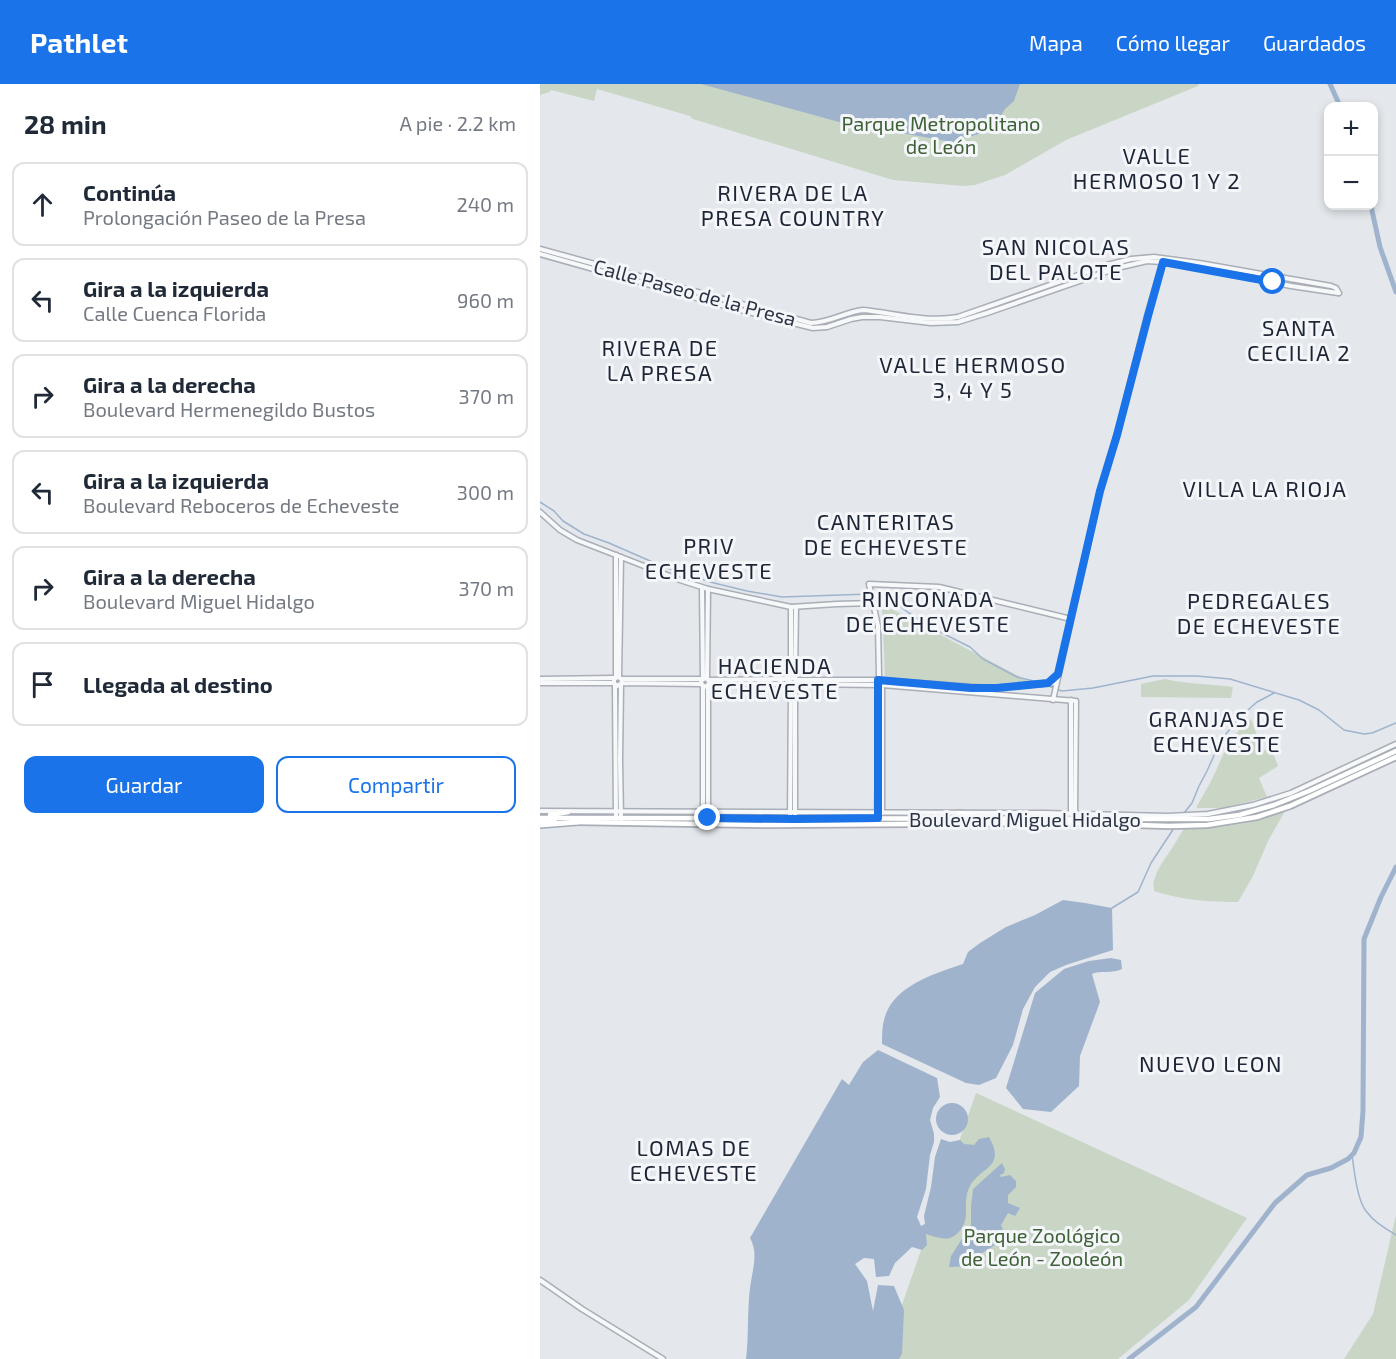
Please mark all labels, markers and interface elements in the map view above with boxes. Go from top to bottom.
text: Pathlet [30,25,128,59]
text: Mapa [1029,30,1083,55]
text: Cómo llegar [1116,30,1230,55]
text: Guardados [1263,30,1366,55]
map controls [1324,102,1378,210]
button: + [1324,102,1378,156]
text: 28 min [24,108,107,139]
text: A pie · 2.2 km [399,111,516,135]
park label: Parque Metropolitano de León [842,111,1040,158]
district label: VALLE HERMOSO 1 Y 2 [1073,142,1241,193]
button: − [1324,156,1378,210]
text: Continúa [83,179,176,205]
district label: RIVERA DE LA PRESA COUNTRY [701,179,885,230]
icon: ahead [26,188,59,221]
text: 240 m [456,192,514,216]
text: Prolongación Paseo de la Presa [83,205,366,229]
district label: SAN NICOLAS DEL PALOTE [982,233,1130,284]
street label: Calle Paseo de la Presa [591,253,799,331]
route start [1259,268,1285,294]
text: Gira a la izquierda [83,275,269,301]
icon: left [26,284,59,317]
text: 960 m [457,288,514,312]
text: Calle Cuenca Florida [83,301,266,325]
district label: SANTA CECILIA 2 [1247,314,1351,365]
district label: RIVERA DE LA PRESA [601,334,719,385]
district label: VALLE HERMOSO 3, 4 Y 5 [879,351,1067,402]
text: Gira a la derecha [83,371,256,397]
icon: right [26,380,59,413]
text: 370 m [459,384,514,408]
text: Boulevard Hermenegildo Bustos [83,397,375,421]
text: Gira a la izquierda [83,467,269,493]
district label: VILLA LA RIOJA [1182,475,1348,501]
icon: left [26,476,59,509]
text: 300 m [457,480,514,504]
text: Boulevard Reboceros de Echeveste [83,493,400,517]
district label: CANTERITAS DE ECHEVESTE [804,508,968,559]
district label: PRIV ECHEVESTE [645,532,773,583]
text: Gira a la derecha [83,563,256,589]
icon: right [26,572,59,605]
text: 370 m [459,576,514,600]
district label: RINCONADA DE ECHEVESTE [846,585,1010,636]
district label: PEDREGALES DE ECHEVESTE [1177,587,1341,638]
text: Boulevard Miguel Hidalgo [83,589,315,613]
district label: HACIENDA ECHEVESTE [711,652,839,703]
icon: arrive [26,668,59,701]
text: Llegada al destino [83,671,273,697]
district label: GRANJAS DE ECHEVESTE [1149,705,1285,756]
button: Guardar [24,756,264,813]
button: Compartir [276,756,516,813]
route end [694,804,720,830]
street label: Boulevard Miguel Hidalgo [909,807,1141,831]
district label: NUEVO LEON [1139,1050,1283,1076]
district label: LOMAS DE ECHEVESTE [630,1134,758,1185]
park label: Parque Zoológico de León - Zooleón [961,1223,1123,1270]

